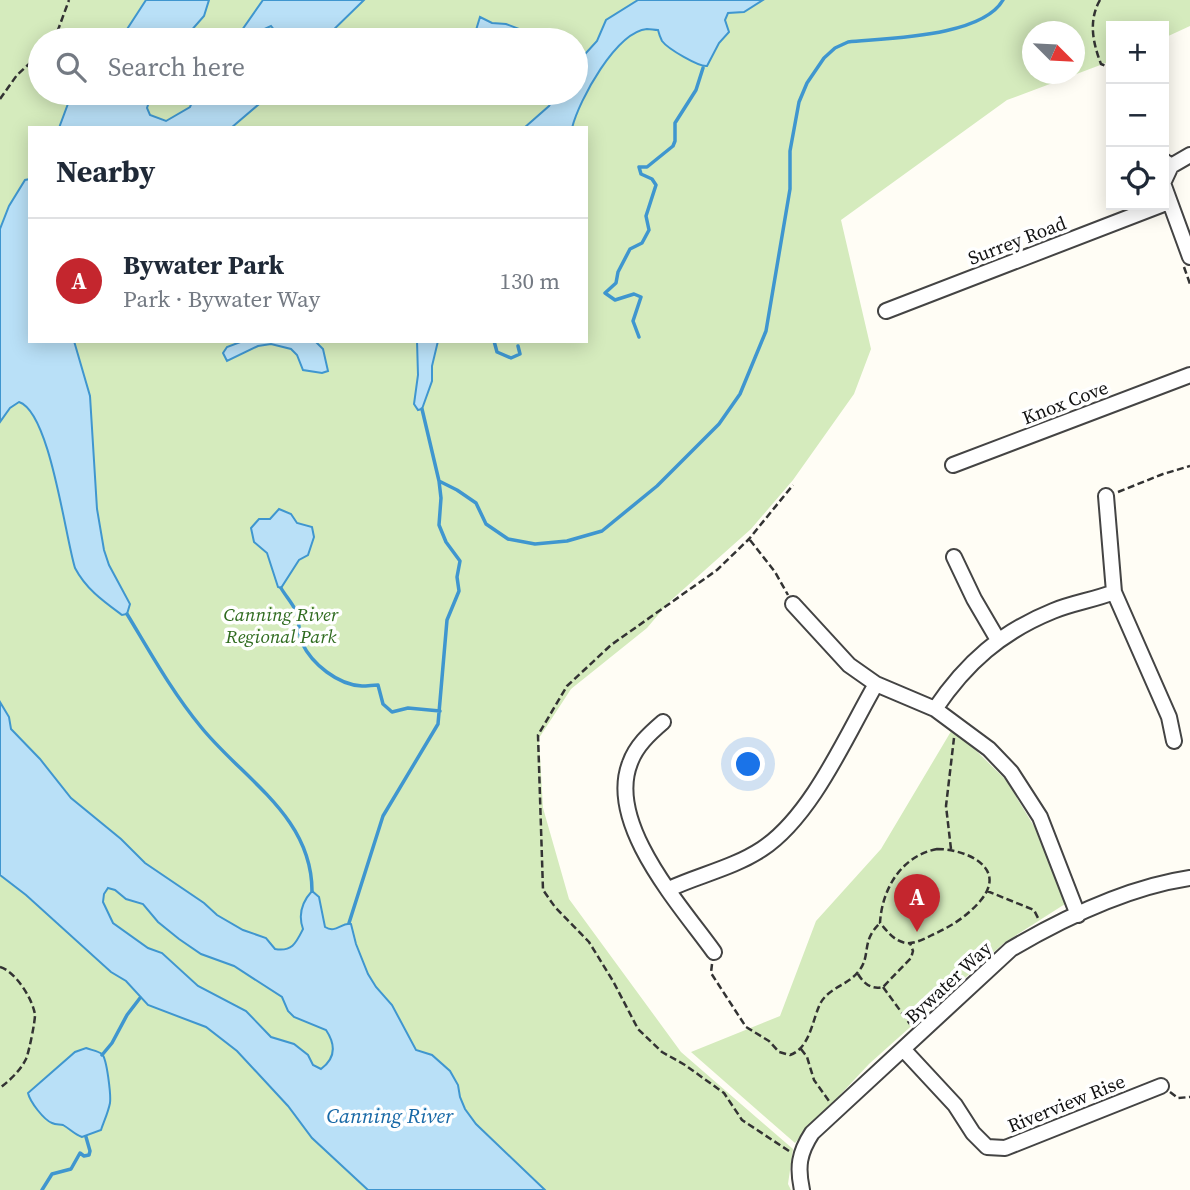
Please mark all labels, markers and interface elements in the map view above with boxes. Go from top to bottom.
north arrow [1022,21,1085,84]
map controls [1106,21,1169,210]
button: + [1106,21,1169,84]
search box [28,28,588,105]
icon: search [52,48,90,86]
text: Search here [108,49,245,85]
button: − [1106,84,1169,147]
button: locate [1106,147,1169,210]
text: Nearby [56,151,155,192]
street label: Surrey Road [964,209,1070,271]
text: Bywater Park [123,247,284,283]
text: A [71,265,87,297]
text: 130 m [499,265,560,297]
text: Park · Bywater Way [123,283,320,315]
street label: Knox Cove [1018,374,1112,430]
park label: Canning River Regional Park [224,601,340,649]
your location [731,747,765,781]
pin: A [894,874,940,932]
street label: Bywater Way [899,935,997,1029]
street label: Riverview Rise [1003,1068,1129,1138]
water label: Canning River [327,1101,454,1130]

